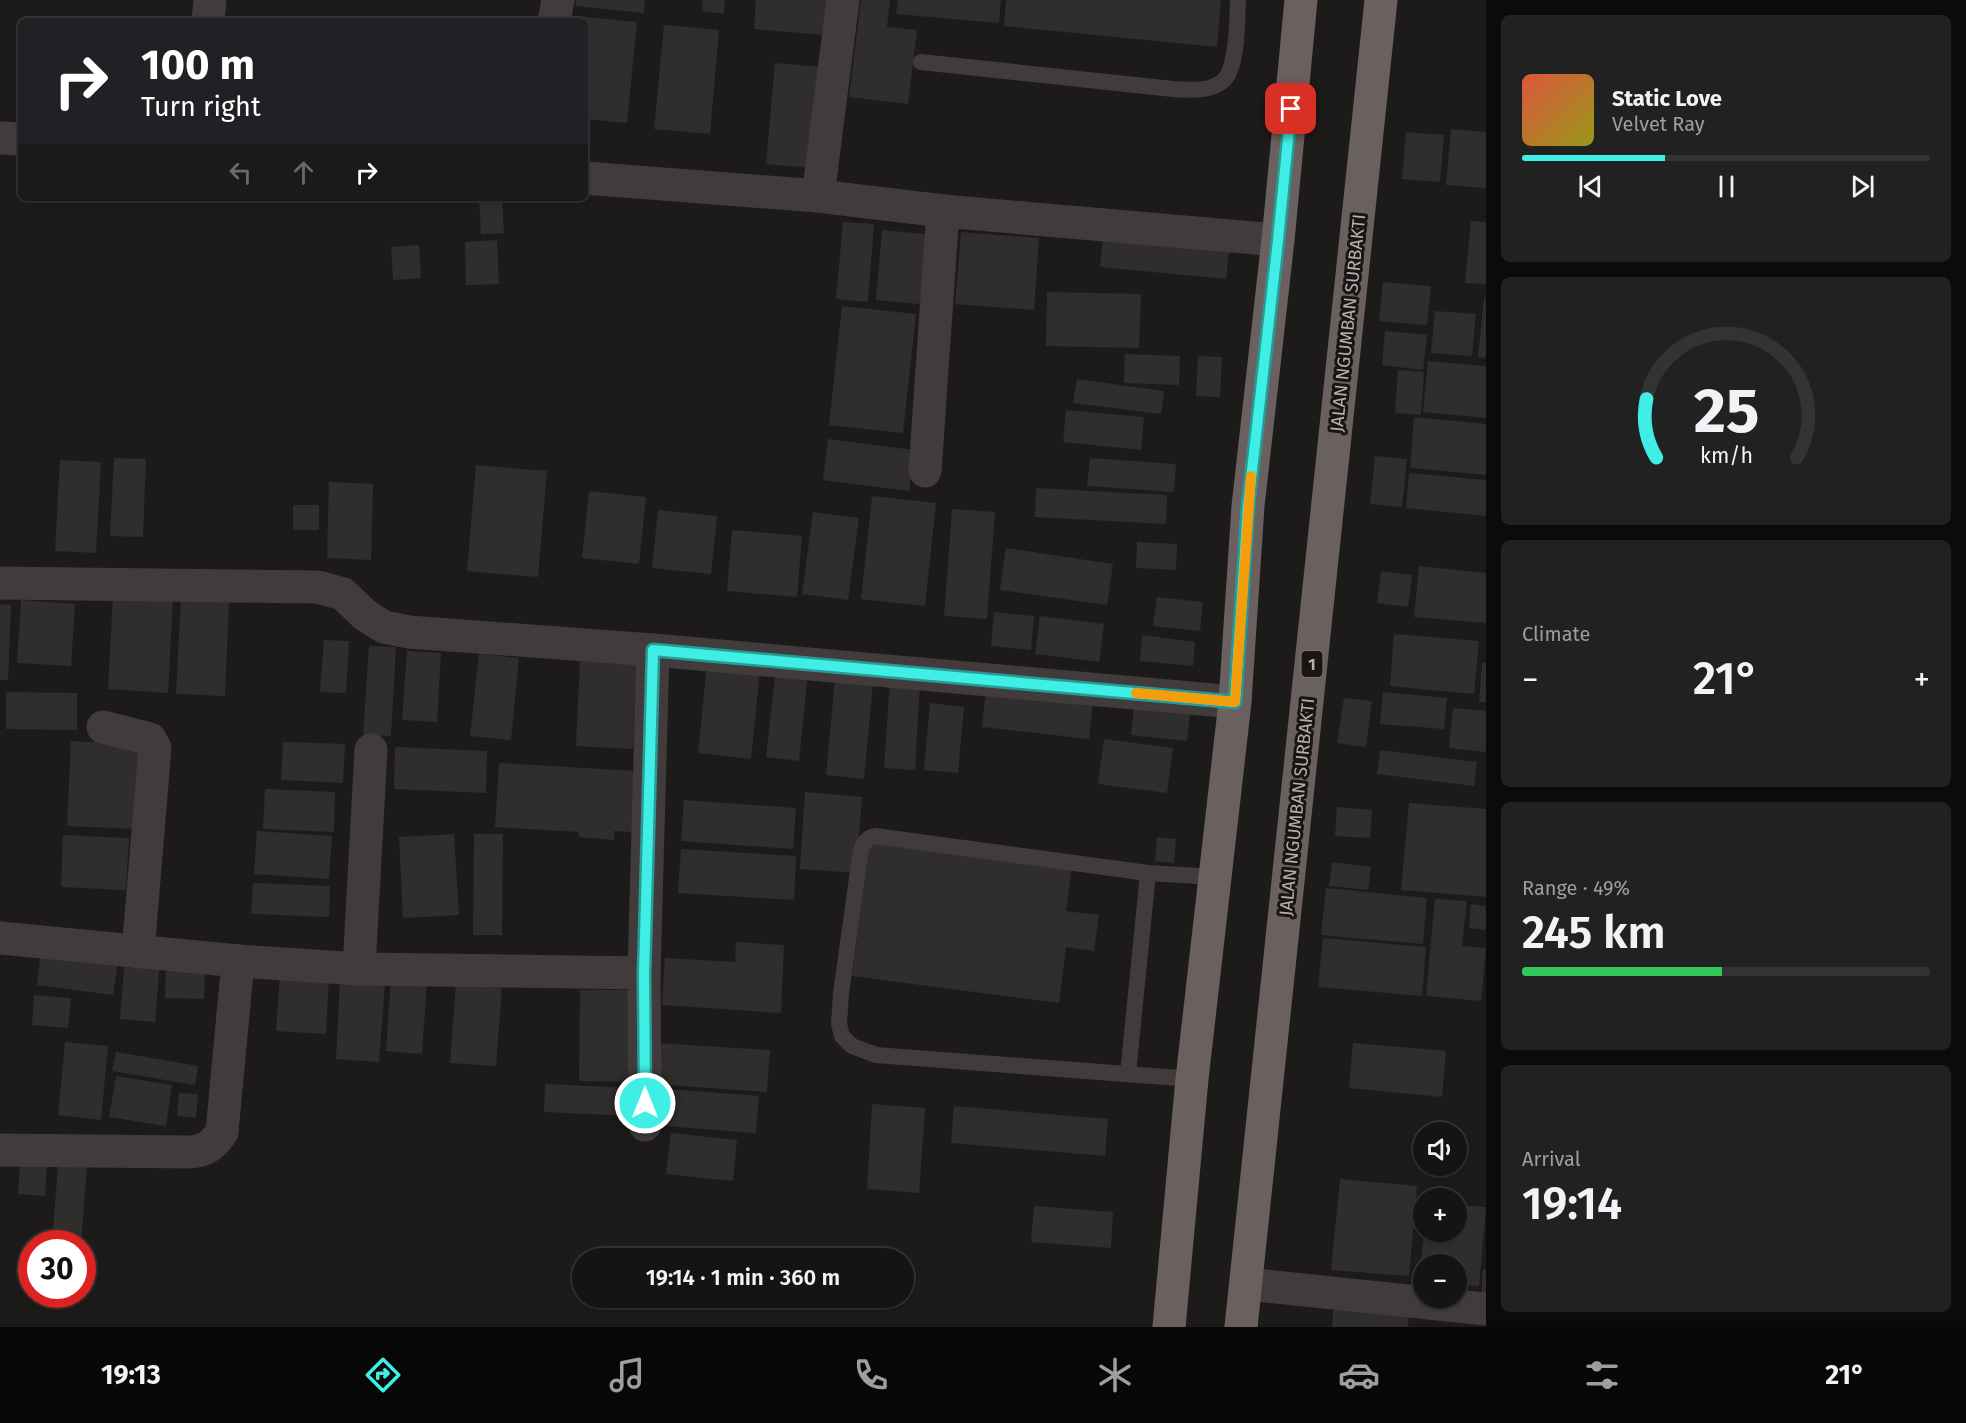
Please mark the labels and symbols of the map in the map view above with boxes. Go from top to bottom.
pin [1265,83,1316,134]
street label: JALAN NGUMBAN SURBAKTI [1326,213,1370,433]
road number: 1 [1302,651,1322,677]
street label: JALAN NGUMBAN SURBAKTI [1275,697,1319,917]
position arrow [613,1071,677,1135]
speed limit sign: 30 [18,1230,96,1308]

